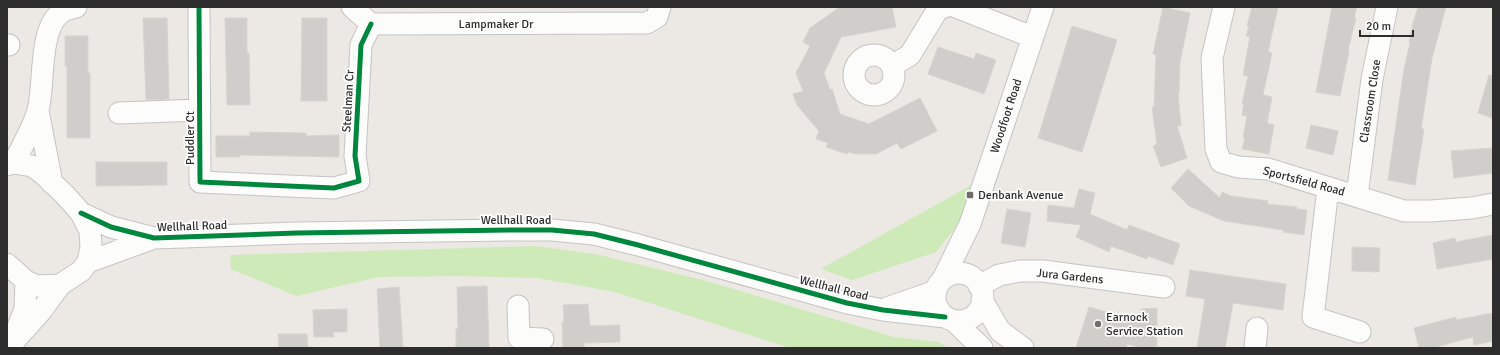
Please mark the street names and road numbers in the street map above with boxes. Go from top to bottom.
street label: Lampmaker Dr [459,17,534,32]
street label: Classroom Close [1356,58,1385,144]
street label: Steelman Cr [339,69,358,133]
street label: Woodfoot Road [987,77,1026,155]
street label: Puddler Ct [183,111,198,165]
street label: Sportsfield Road [1261,163,1347,200]
street label: Wellhall Road [481,213,551,228]
street label: Wellhall Road [157,218,228,235]
street label: Jura Gardens [1036,266,1104,287]
street label: Wellhall Road [798,273,870,304]

